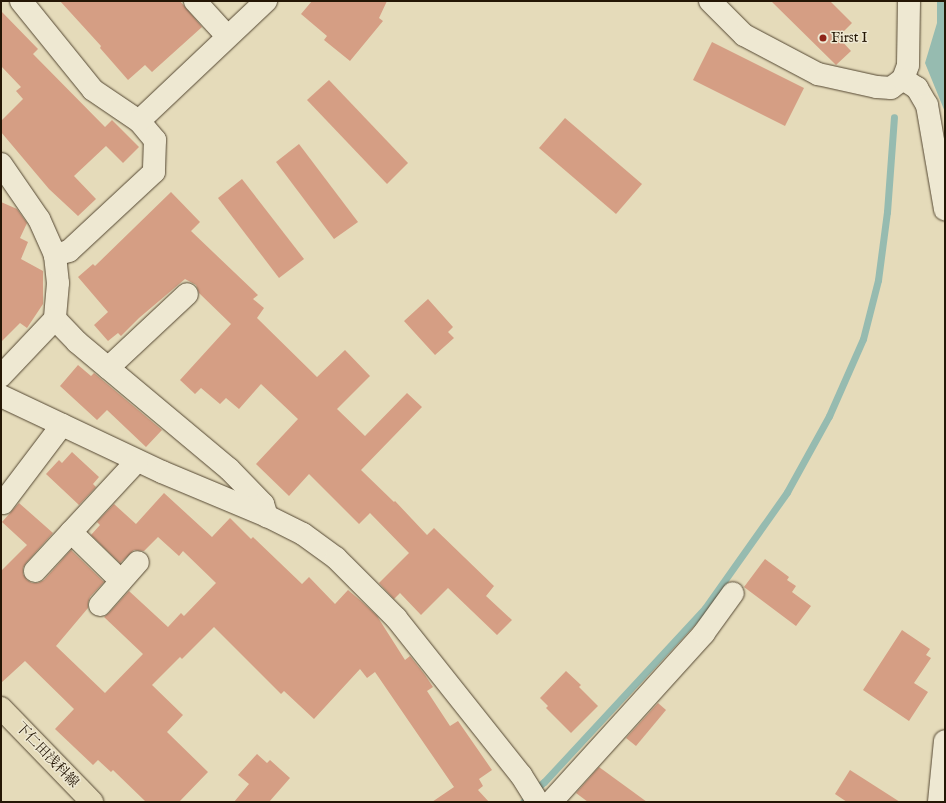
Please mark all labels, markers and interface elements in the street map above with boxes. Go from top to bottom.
place label: First I [831,30,868,46]
marker: First I [818,33,828,43]
street label: 下仁田浅科線 [12,719,82,791]

